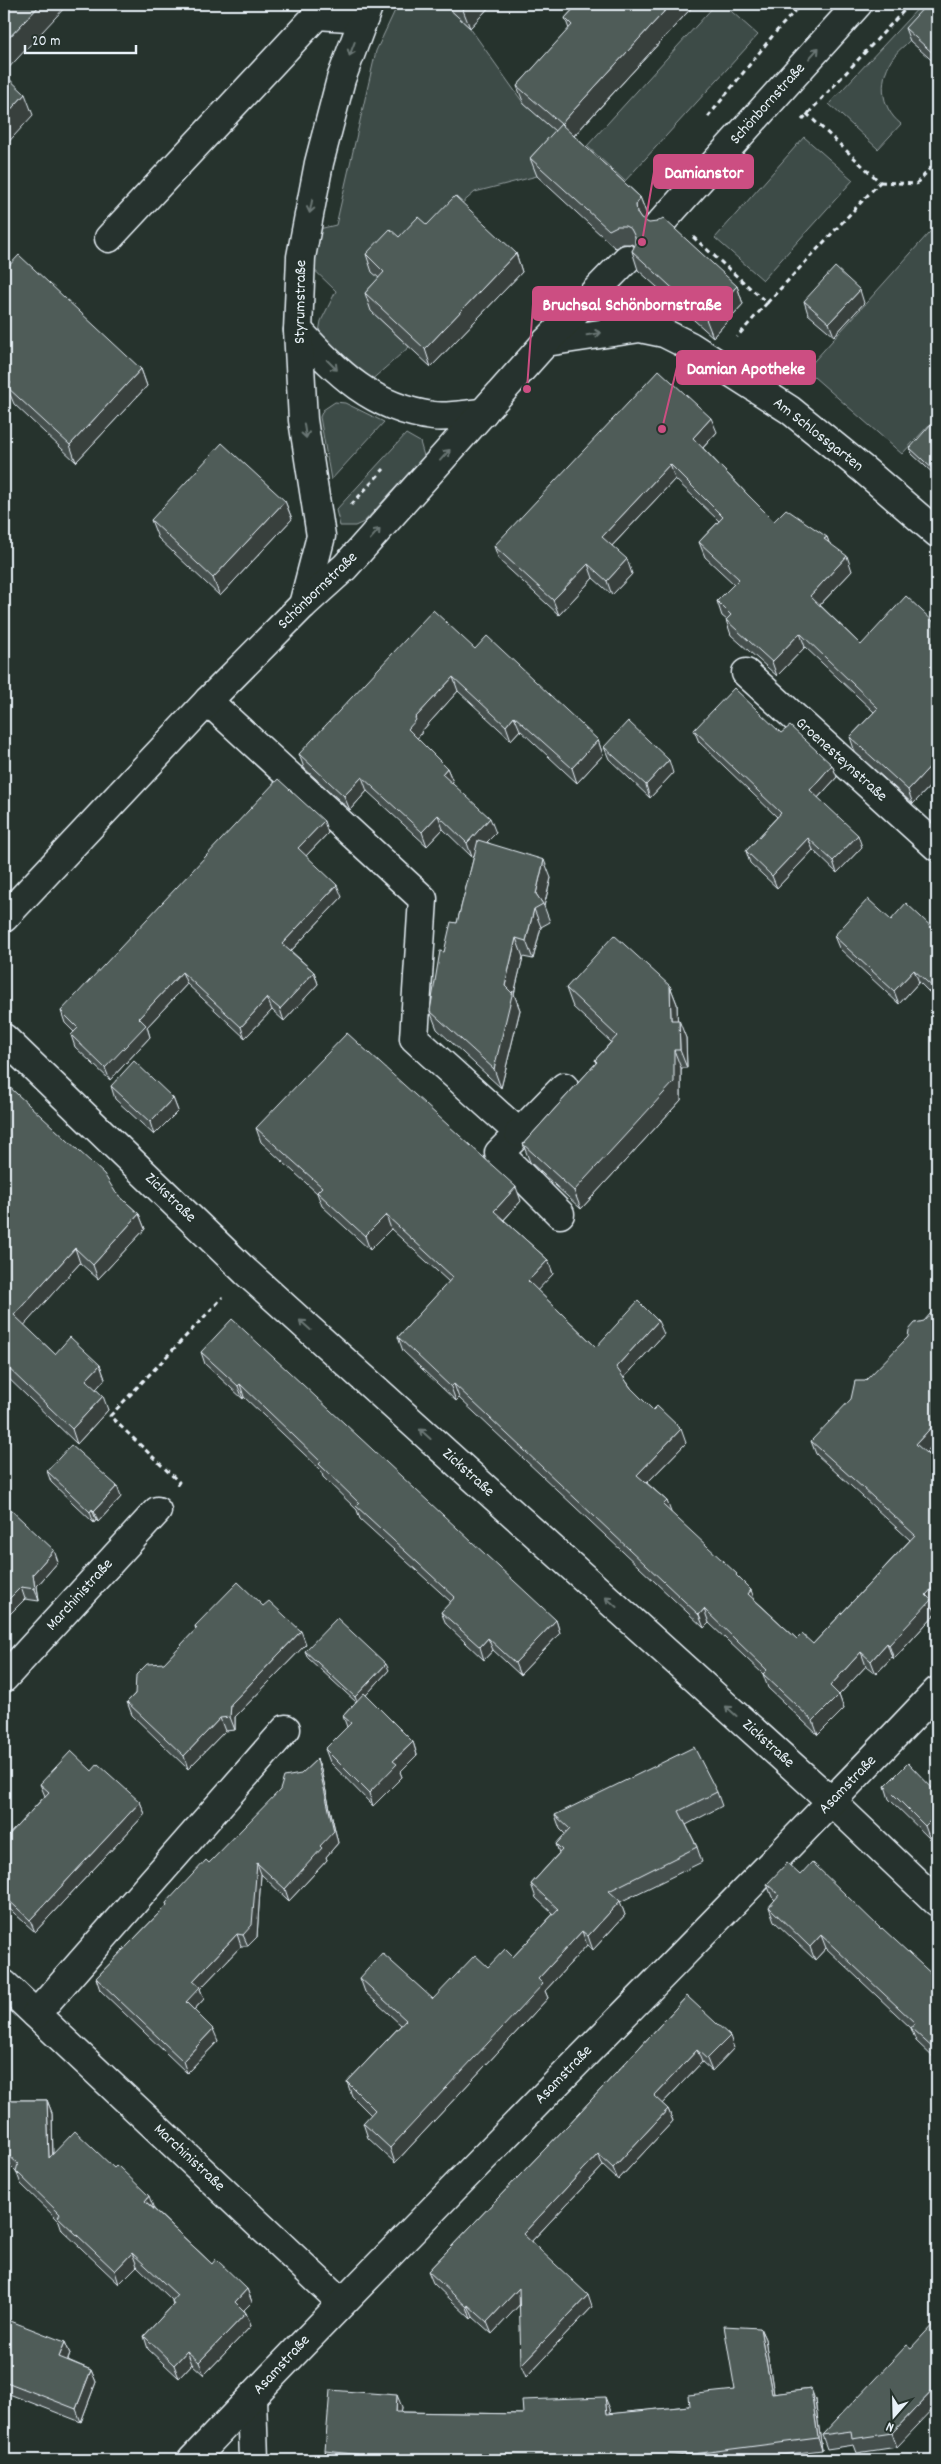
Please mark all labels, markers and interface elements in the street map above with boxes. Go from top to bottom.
scale bar [25,22,136,54]
text: 20 m [32,31,60,53]
one-way arrow [347,41,356,57]
one-way arrow [808,46,819,59]
street label: Schönbornstraße [725,58,811,150]
callout: Damianstor [654,155,753,188]
text: Damianstor [664,162,744,187]
one-way arrow [305,198,315,214]
street label: Styrumstraße [289,260,313,344]
callout: Bruchsal Schönbornstraße [533,287,732,320]
text: Bruchsal Schönbornstraße [542,294,722,319]
one-way arrow [585,329,601,339]
callout: Damian Apotheke [677,351,815,384]
text: Damian Apotheke [687,358,805,383]
one-way arrow [325,359,337,371]
street label: Am Schlossgarten [768,392,868,478]
one-way arrow [300,422,310,438]
one-way arrow [439,449,451,462]
one-way arrow [369,527,381,540]
street label: Schönbornstraße [273,547,363,635]
street label: Groenesteynstraße [790,712,892,808]
street label: Zickstraße [139,1168,201,1228]
one-way arrow [298,1319,311,1331]
one-way arrow [419,1428,432,1440]
street label: Zickstraße [437,1443,499,1503]
street label: Marchinistraße [41,1554,119,1636]
one-way arrow [604,1596,617,1608]
one-way arrow [725,1705,738,1717]
street label: Zickstraße [737,1714,799,1774]
street label: Asamstraße [814,1750,882,1820]
street label: Asamstraße [530,2040,598,2110]
street label: Marchinistraße [148,2119,230,2197]
street label: Asamstraße [248,2330,316,2400]
north arrow [868,2392,918,2442]
text: N [883,2416,897,2437]

